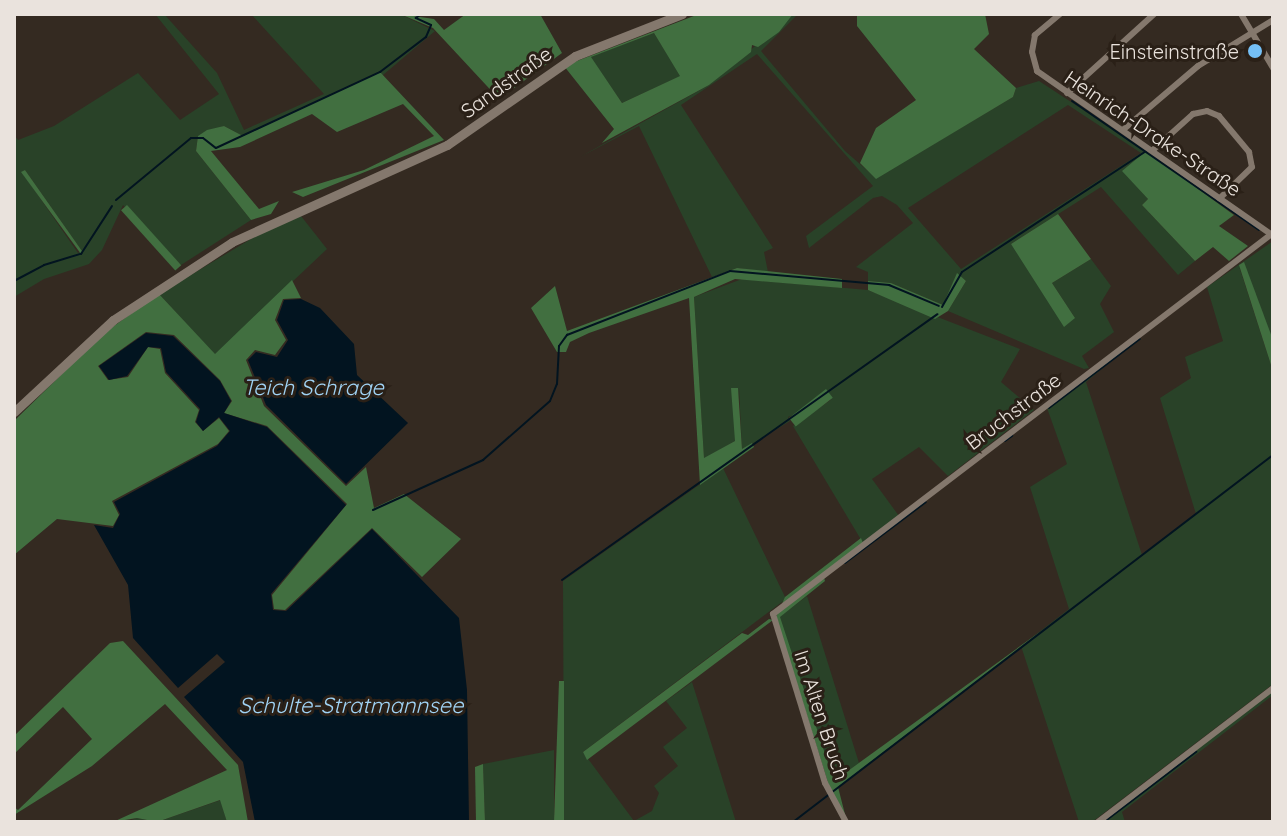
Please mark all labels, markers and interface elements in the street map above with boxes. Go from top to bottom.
place label: Einsteinstraße [1109,39,1239,63]
street label: Sandstraße [456,41,556,123]
marker: Einsteinstraße [1246,42,1264,60]
street label: Heinrich-Drake-Straße [1060,65,1246,201]
street label: Bruchstraße [961,367,1065,455]
water label: Teich Schrage [242,375,384,401]
street label: Im Alten Bruch [790,647,854,783]
water label: Schulte-Stratmannsee [239,693,463,719]

